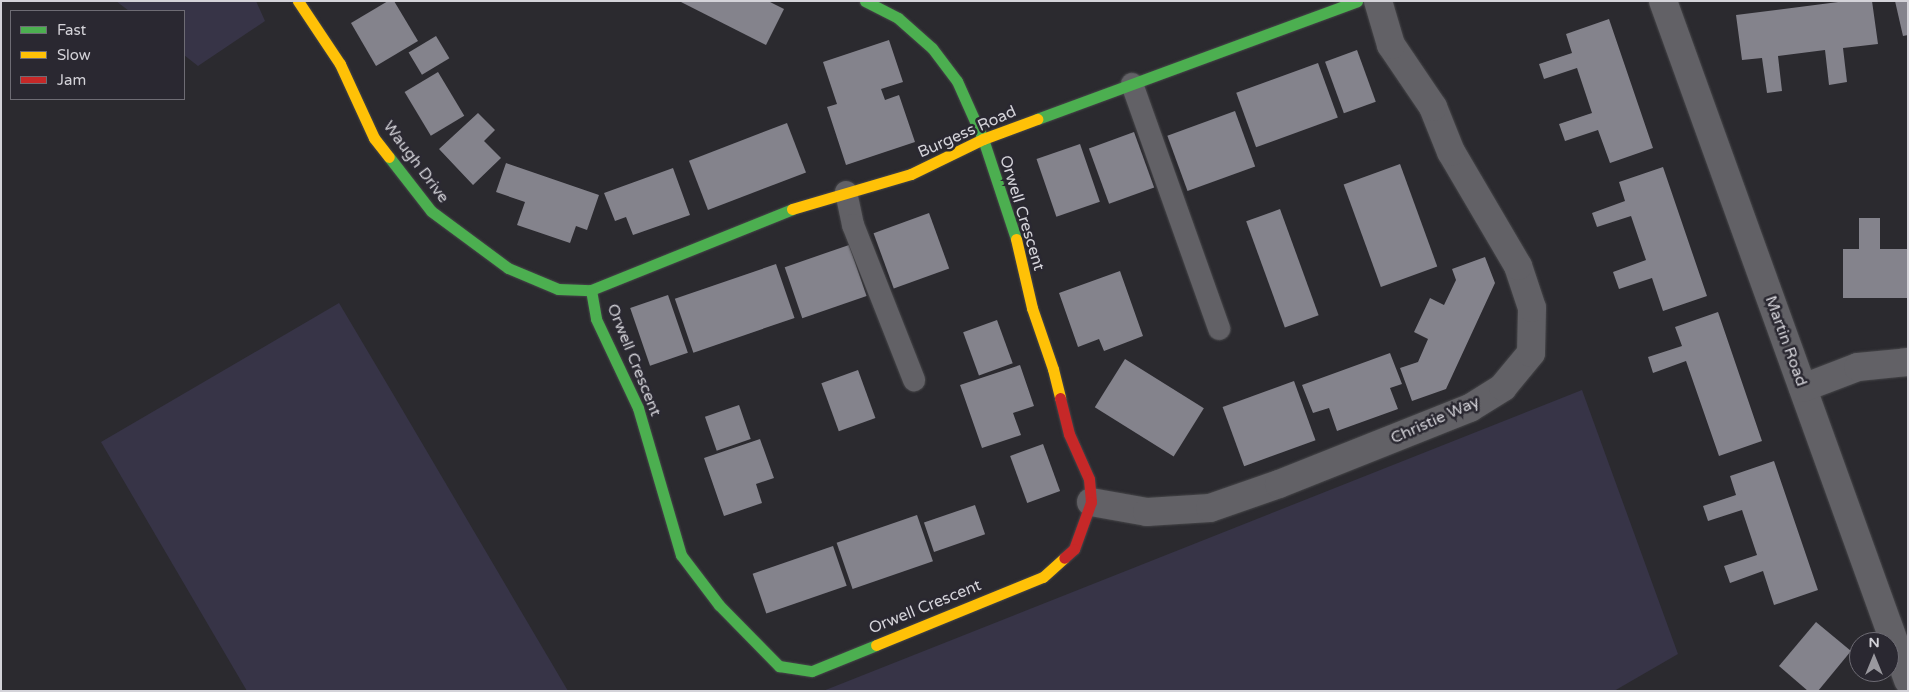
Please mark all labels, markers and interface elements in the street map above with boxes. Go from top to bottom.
legend [10,10,185,100]
text: Fast [57,21,86,39]
text: Slow [57,46,91,64]
text: Jam [57,71,86,89]
street label: Burgess Road [915,102,1019,162]
street label: Waugh Drive [379,117,453,207]
street label: Orwell Crescent [995,153,1049,273]
street label: Martin Road [1761,293,1811,389]
street label: Orwell Crescent [603,301,665,419]
street label: Christie Way [1388,392,1482,448]
street label: Orwell Crescent [866,576,984,638]
north arrow [1849,632,1899,682]
text: N [1868,634,1880,651]

